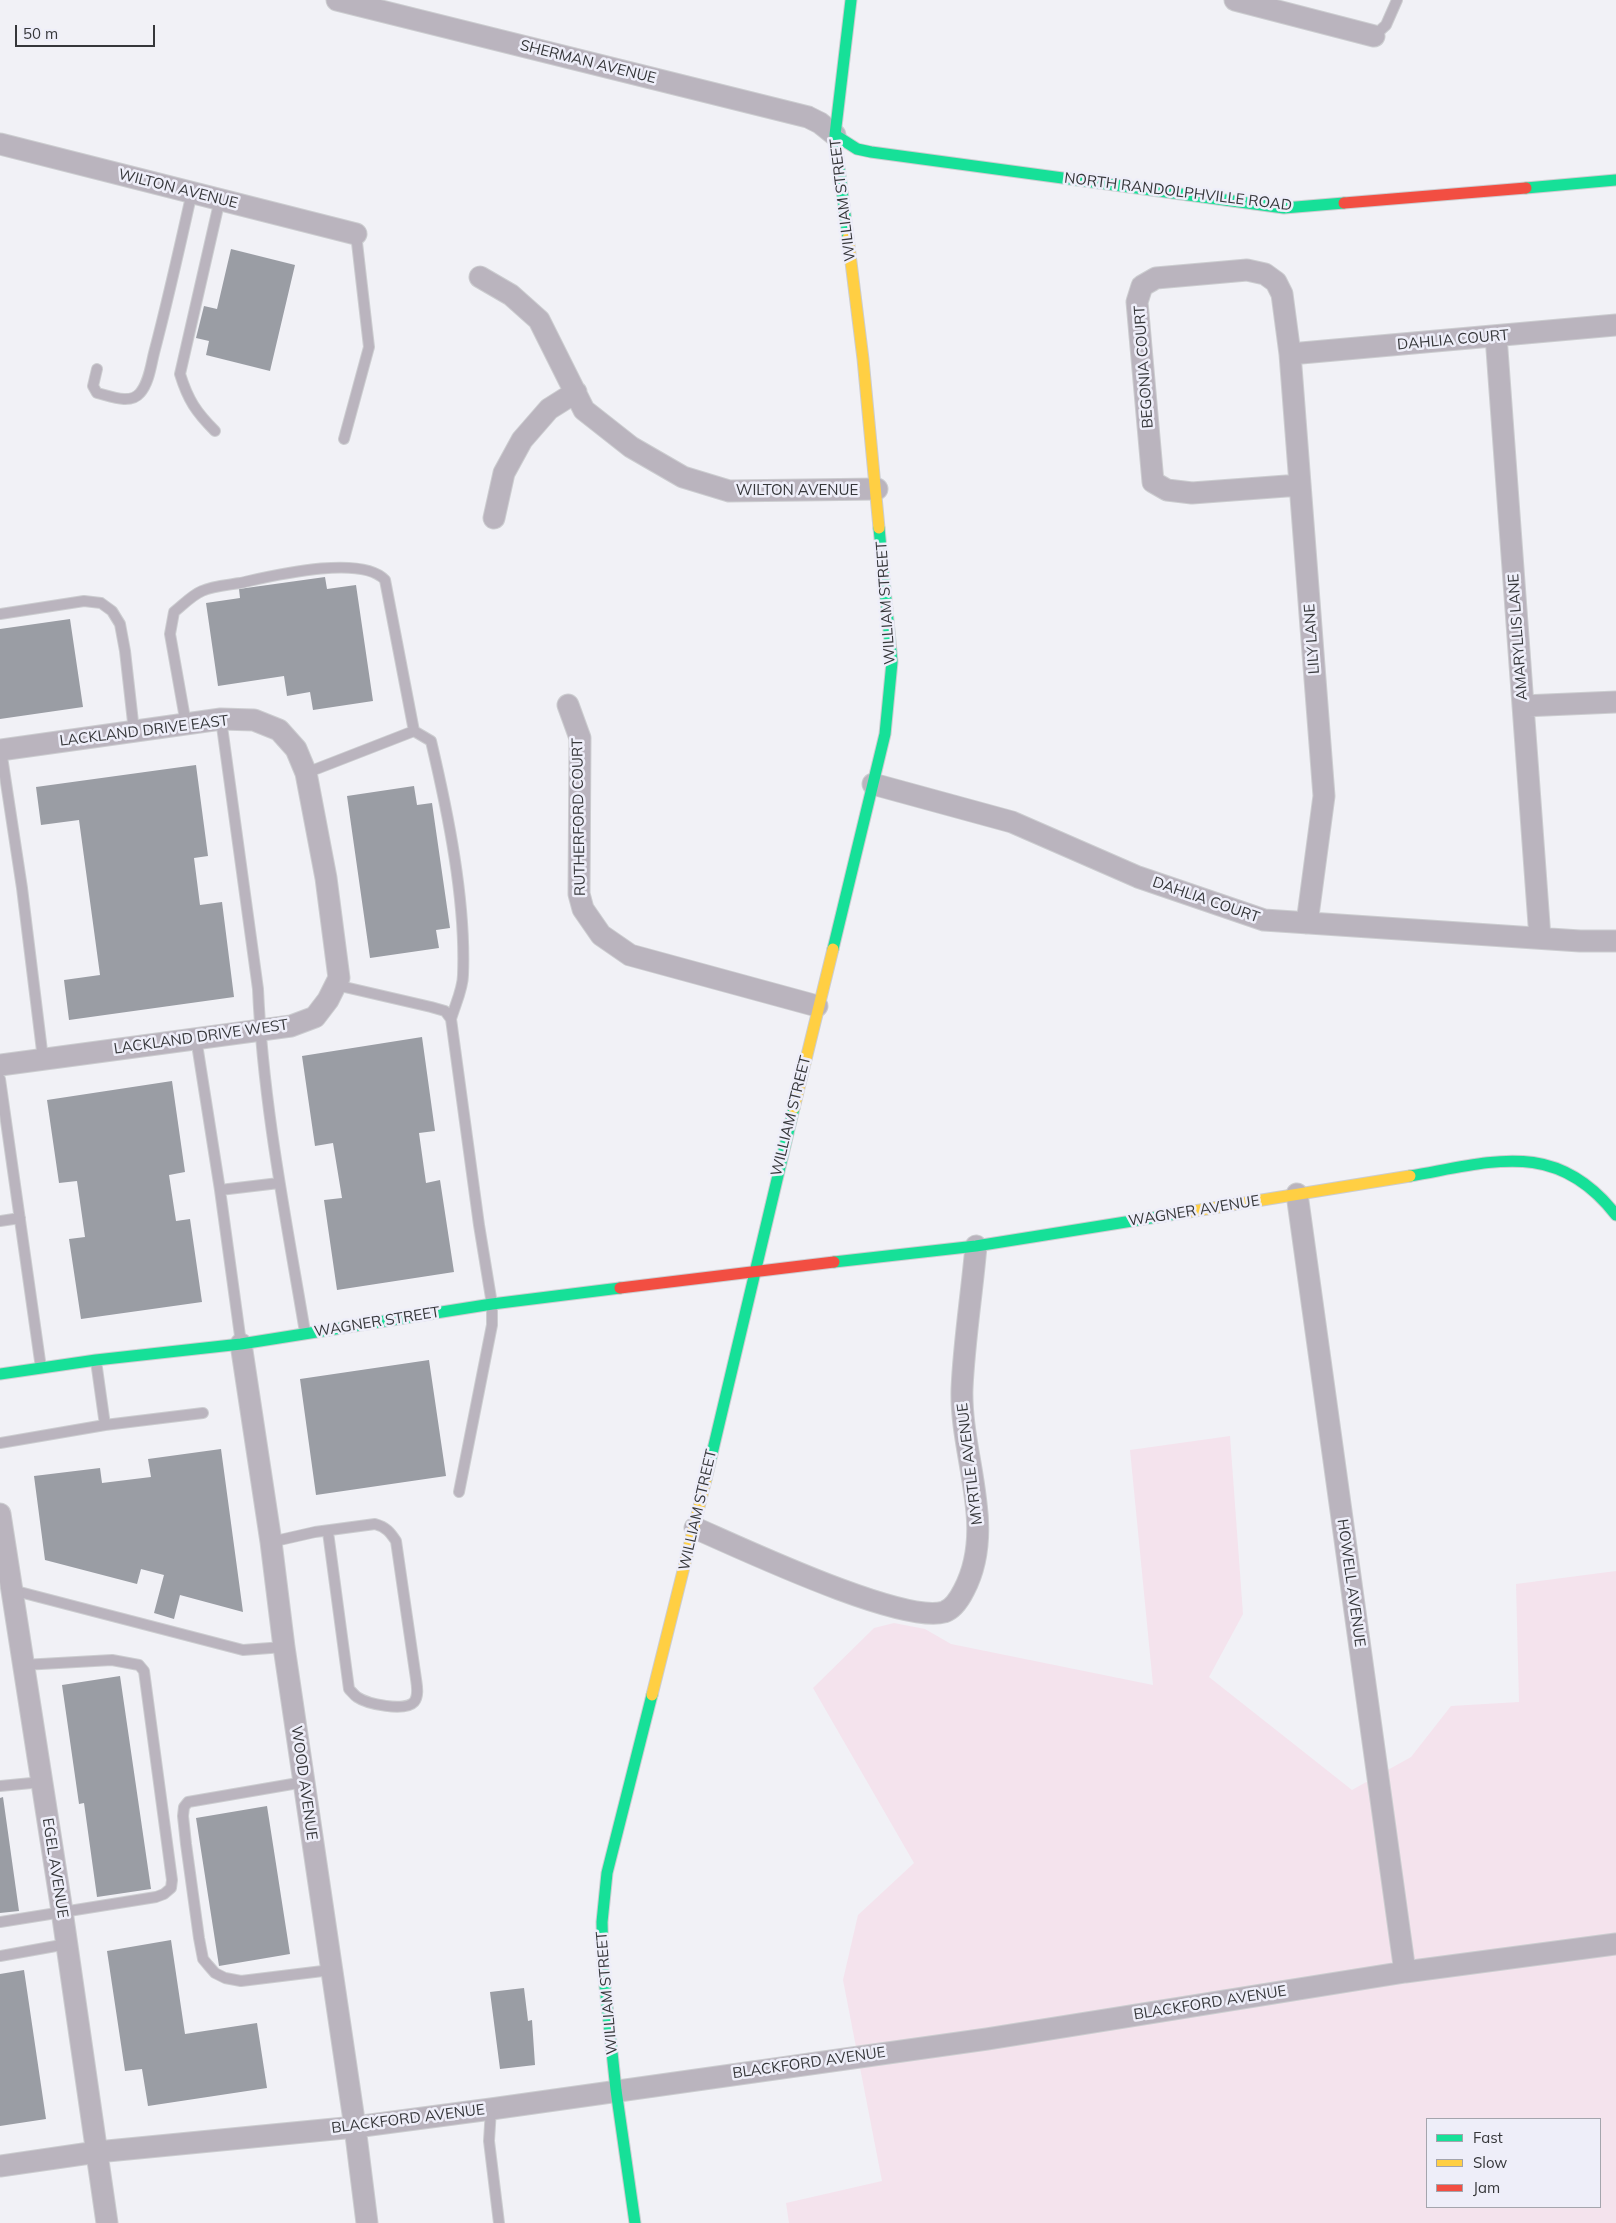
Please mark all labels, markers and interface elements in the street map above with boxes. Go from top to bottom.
scale bar [18,15,158,47]
text: 50 m [23,24,58,43]
street label: SHERMAN AVENUE [518,36,658,88]
street label: WILLIAM STREET [827,138,859,262]
street label: WILTON AVENUE [116,165,240,213]
street label: NORTH RANDOLPHVILLE ROAD [1063,169,1293,215]
street label: BEGONIA COURT [1131,305,1157,429]
street label: DAHLIA COURT [1396,326,1510,354]
street label: WILTON AVENUE [736,481,858,499]
street label: WILLIAM STREET [873,541,899,665]
street label: AMARYLLIS LANE [1505,573,1531,701]
street label: LILY LANE [1301,603,1323,675]
street label: LACKLAND DRIVE EAST [58,712,230,750]
street label: RUTHERFORD COURT [569,738,589,896]
street label: DAHLIA COURT [1150,873,1262,927]
street label: LACKLAND DRIVE WEST [113,1016,289,1058]
street label: WILLIAM STREET [767,1054,815,1178]
street label: WAGNER AVENUE [1127,1192,1261,1230]
street label: WAGNER STREET [313,1303,441,1341]
street label: MYRTLE AVENUE [954,1402,986,1526]
street label: WILLIAM STREET [675,1448,721,1572]
street label: HOWELL AVENUE [1333,1518,1369,1648]
street label: WOOD AVENUE [287,1725,321,1841]
street label: EGEL AVENUE [38,1817,72,1919]
street label: WILLIAM STREET [593,1931,621,2055]
street label: BLACKFORD AVENUE [1132,1982,1288,2024]
street label: BLACKFORD AVENUE [731,2043,887,2083]
street label: BLACKFORD AVENUE [330,2101,486,2137]
legend [1426,2118,1601,2208]
text: Fast [1473,2128,1503,2147]
text: Slow [1473,2153,1507,2172]
text: Jam [1473,2178,1500,2197]

